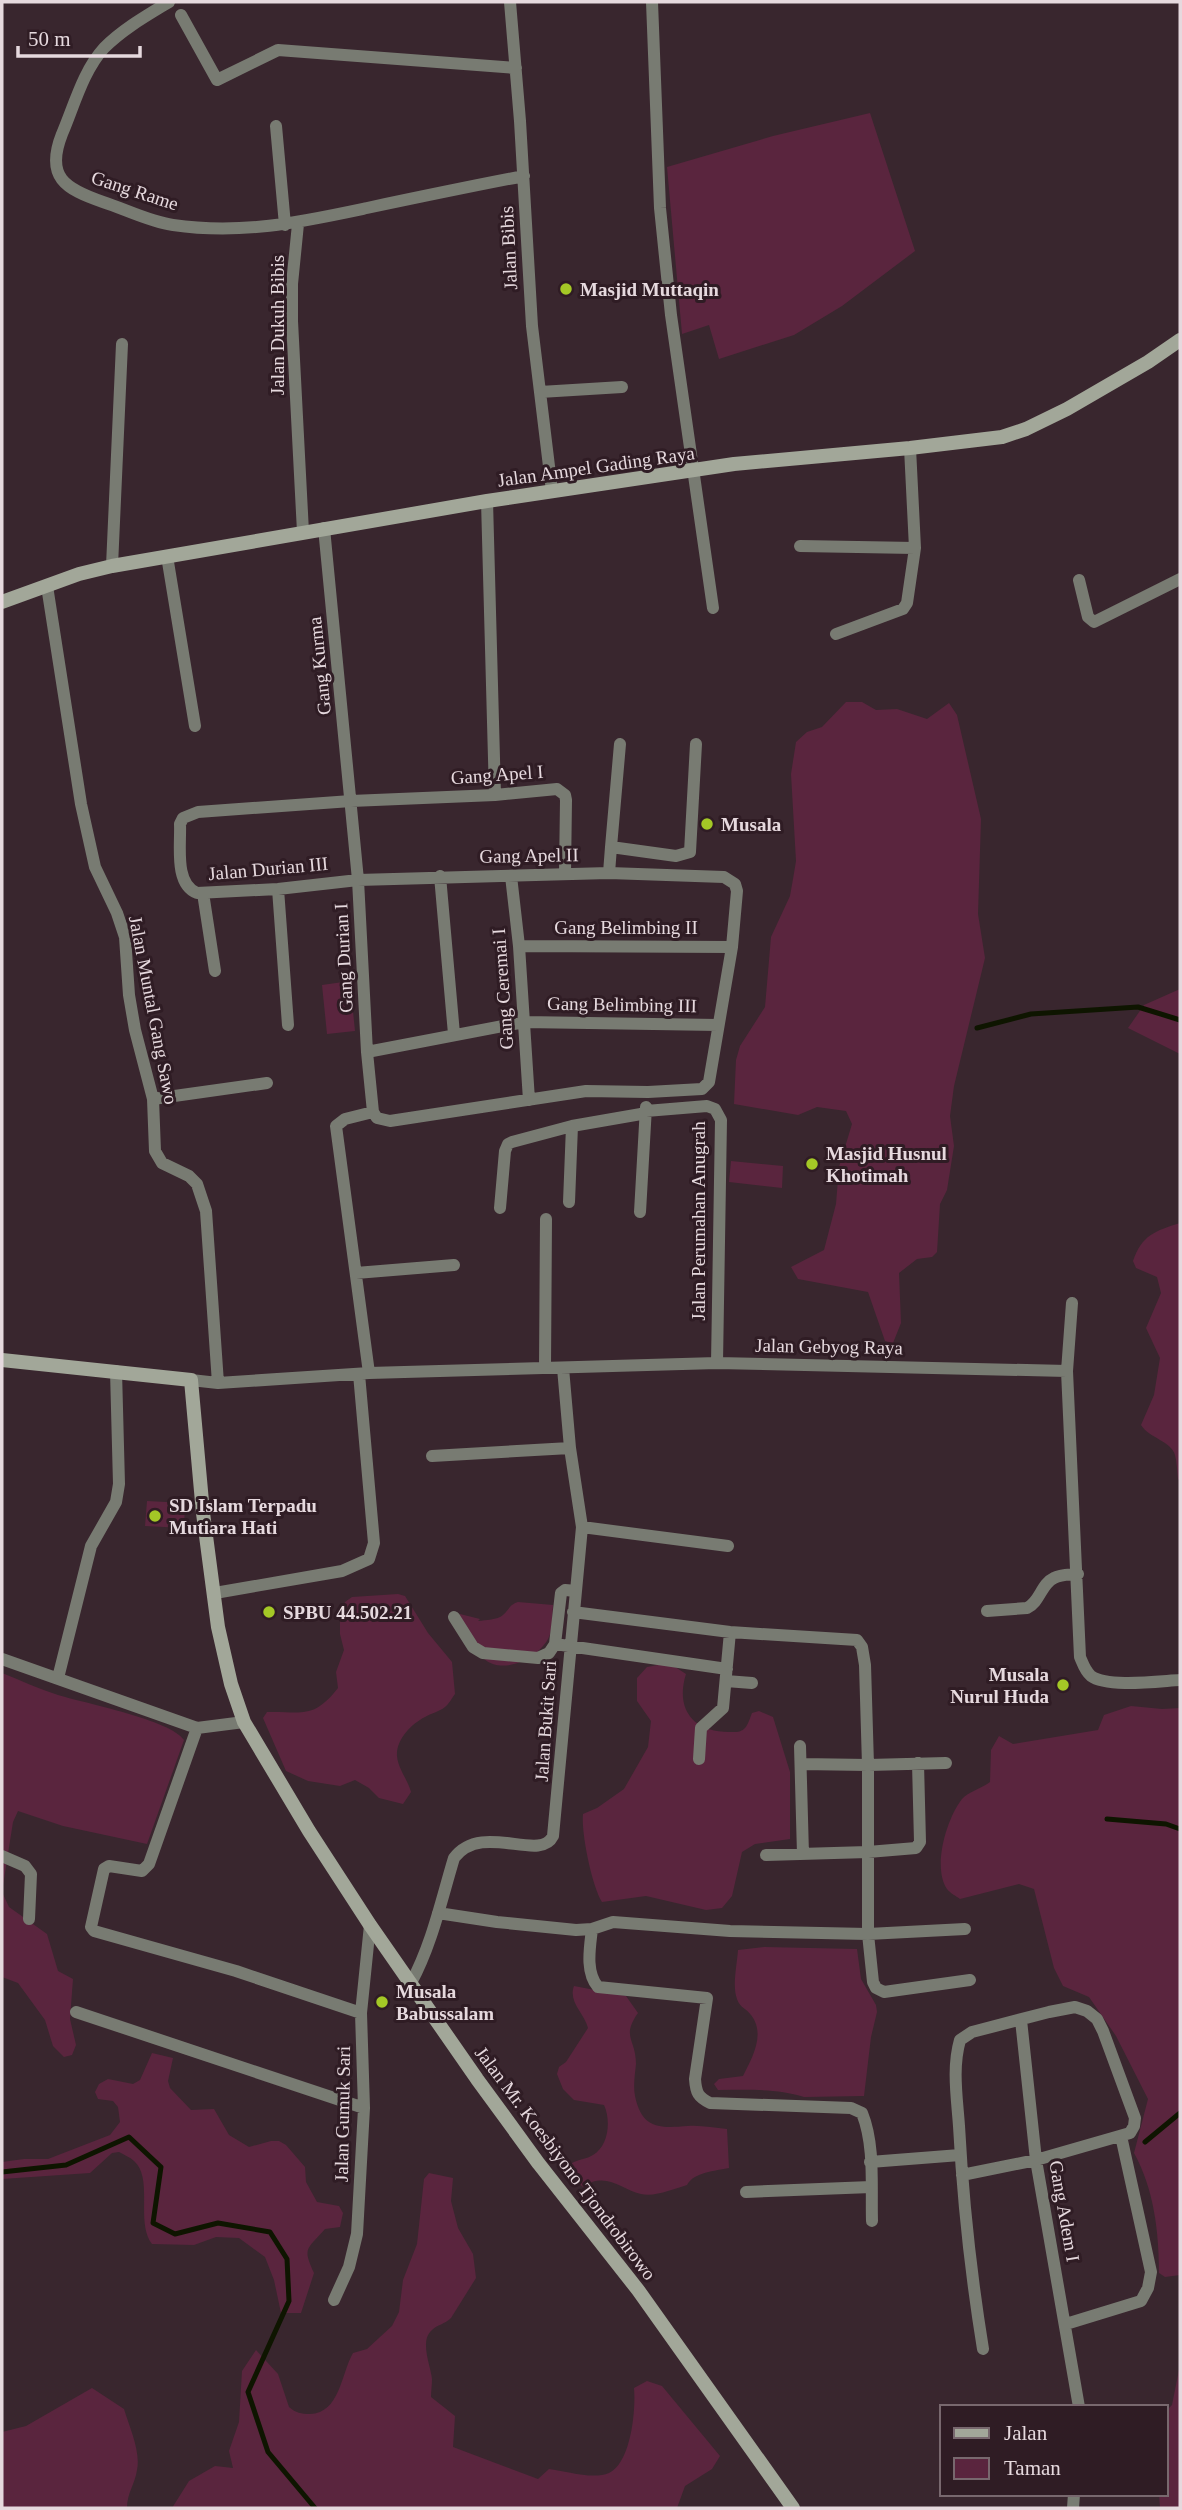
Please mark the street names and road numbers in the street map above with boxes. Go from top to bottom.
street label: Gang Rame [89,167,181,214]
street label: Jalan Bibis [496,206,521,290]
street label: Jalan Dukuh Bibis [267,255,288,395]
street label: Jalan Ampel Gading Raya [496,442,697,491]
street label: Gang Kurma [304,615,335,716]
street label: Gang Apel I [450,761,544,788]
street label: Gang Apel II [479,844,579,867]
street label: Jalan Durian III [207,853,329,884]
street label: Gang Durian I [330,903,357,1013]
street label: Jalan Muntal Gang Sawo [125,914,182,1106]
street label: Gang Belimbing II [554,917,698,938]
street label: Gang Ceremai I [488,928,517,1050]
street label: Gang Belimbing III [547,993,697,1016]
street label: Jalan Perumahan Anugrah [688,1121,709,1321]
street label: Jalan Gebyog Raya [755,1335,904,1358]
street label: Jalan Bukit Sari [531,1660,560,1782]
street label: Jalan Mr. Koesbiyono Tjondrobirowo [471,2042,660,2284]
street label: Jalan Gumuk Sari [331,2046,354,2182]
street label: Gang Adem I [1045,2159,1084,2263]

